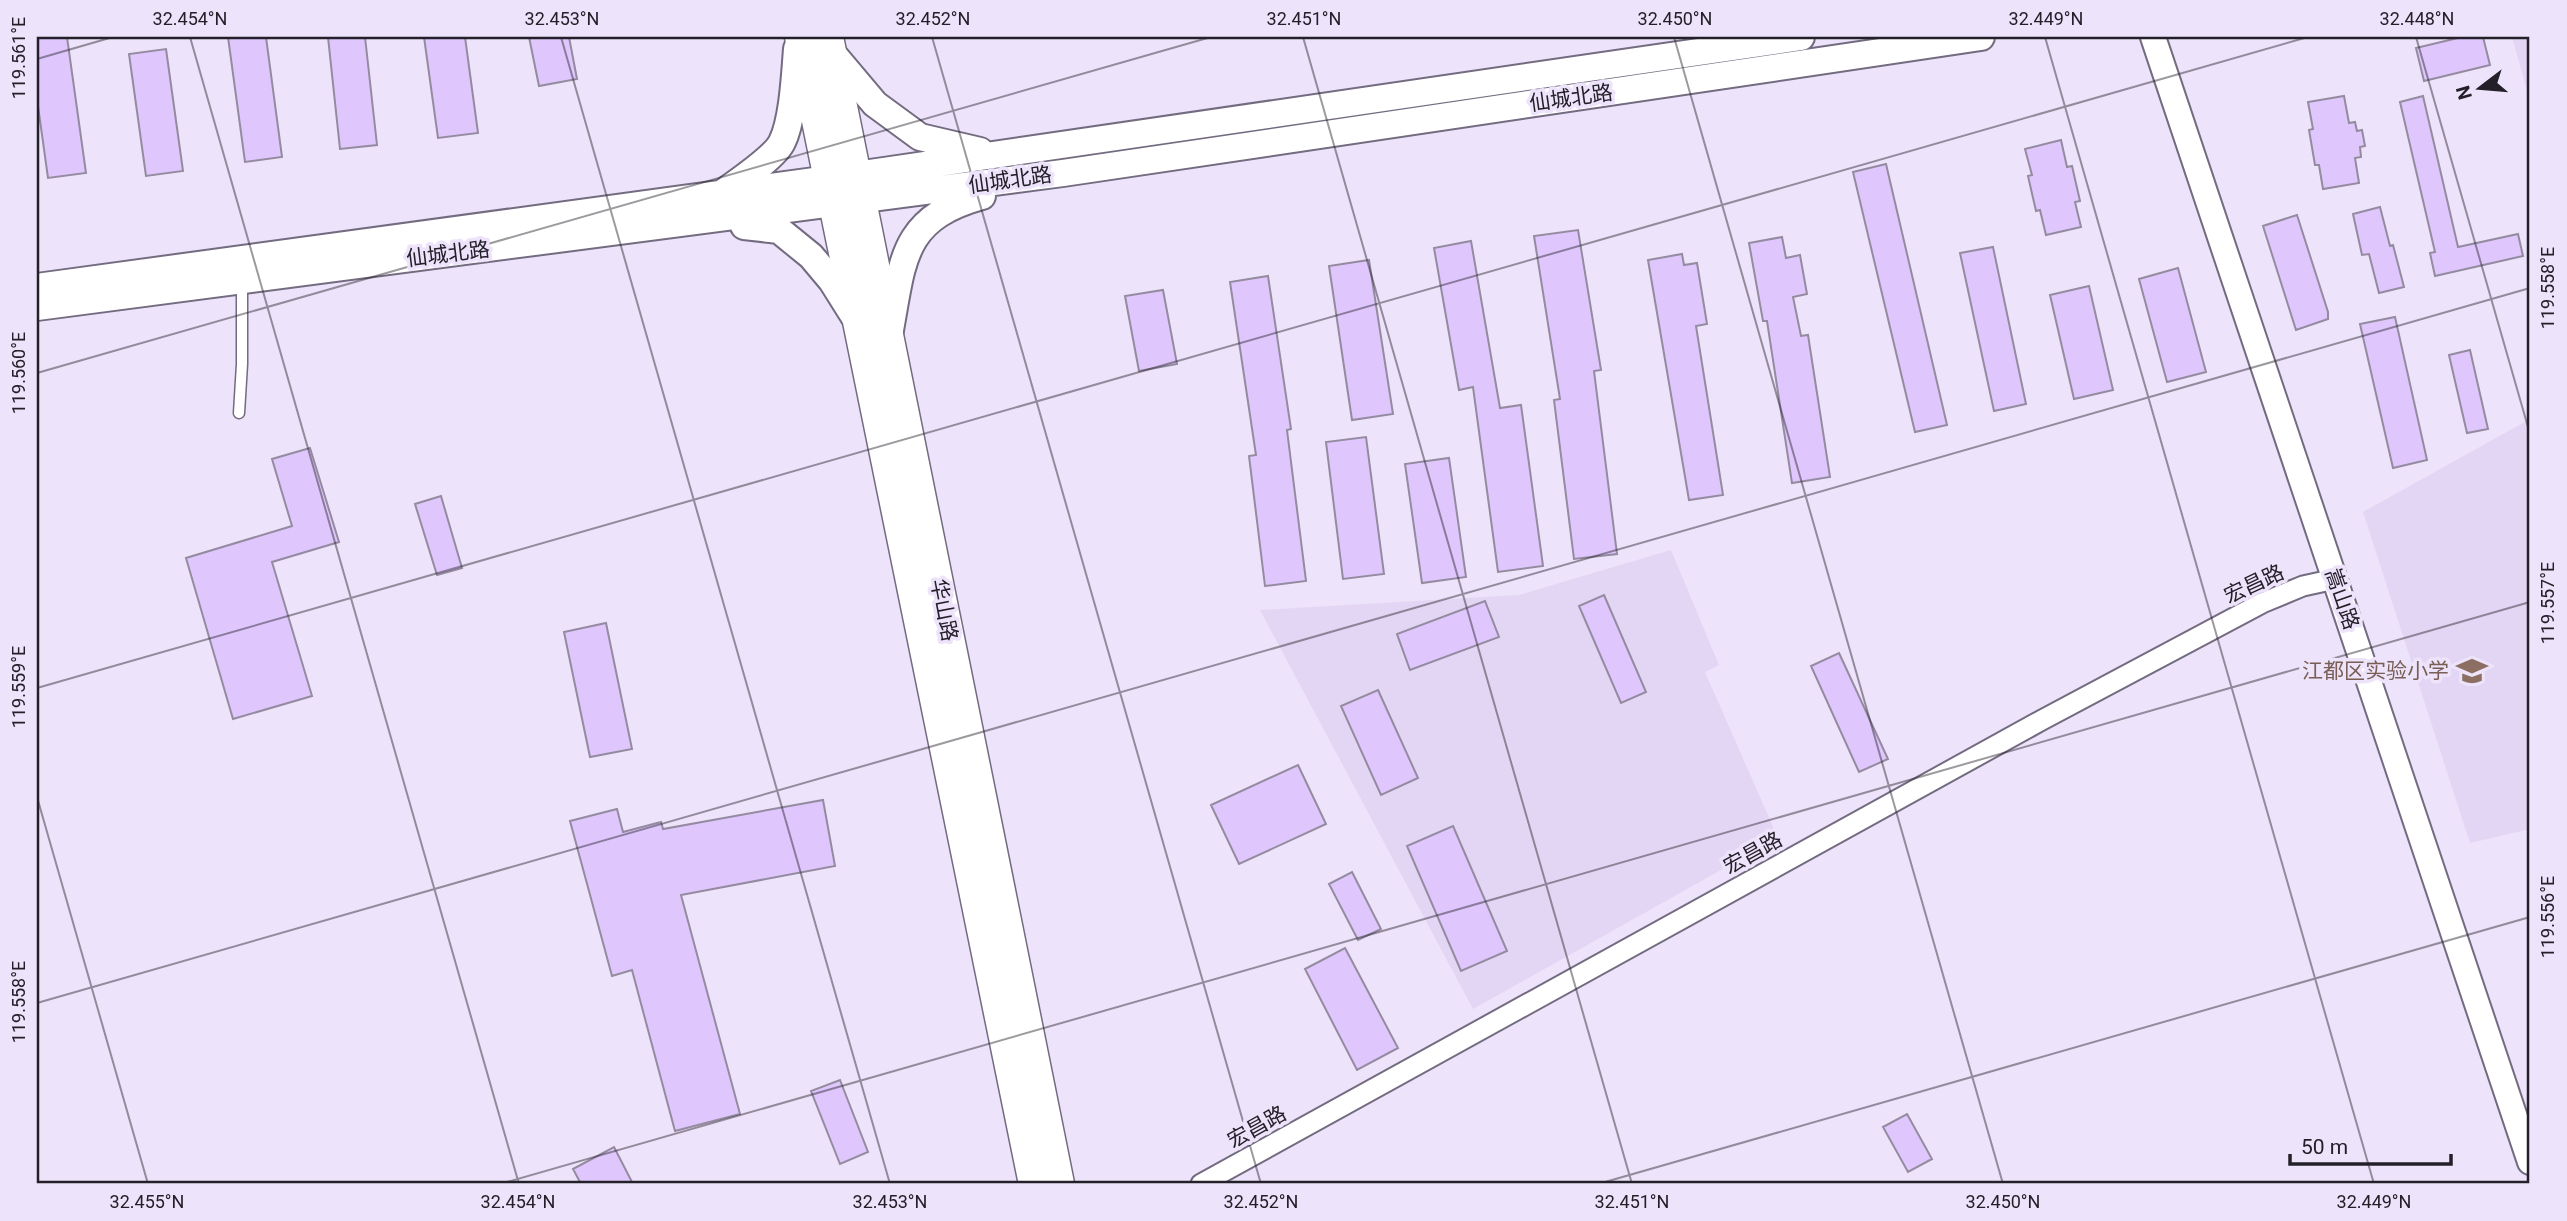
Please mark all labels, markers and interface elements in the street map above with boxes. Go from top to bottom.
text: 32.454°N [153,8,227,29]
text: 32.453°N [525,8,599,29]
text: 32.452°N [896,8,970,29]
text: 32.451°N [1267,8,1341,29]
text: 32.450°N [1638,8,1712,29]
text: 32.449°N [2009,8,2083,29]
text: 32.448°N [2380,8,2454,29]
text: 119.561°E [8,17,29,99]
north arrow [2444,52,2514,122]
street label: 仙城北路 [1528,80,1614,116]
text: N [2451,83,2477,102]
street label: 仙城北路 [967,162,1053,198]
street label: 仙城北路 [405,237,491,271]
text: 119.558°E [2537,247,2558,329]
text: 119.560°E [8,332,29,414]
street label: 宏昌路 [2220,560,2288,608]
text: 119.557°E [2537,562,2558,644]
street label: 嵩山路 [2320,565,2364,633]
street label: 华山路 [926,577,962,643]
text: 119.559°E [8,646,29,728]
school or university icon: 江都区实验小学 [2455,654,2489,688]
place label: 江都区实验小学 [2302,659,2449,683]
street label: 宏昌路 [1720,827,1786,879]
text: 119.556°E [2537,876,2558,958]
text: 119.558°E [8,961,29,1043]
street label: 宏昌路 [1224,1101,1290,1153]
scale bar [2290,1123,2452,1167]
text: 50 m [2301,1135,2348,1159]
text: 32.455°N [110,1191,184,1212]
text: 32.454°N [481,1191,555,1212]
text: 32.453°N [853,1191,927,1212]
text: 32.452°N [1224,1191,1298,1212]
text: 32.451°N [1595,1191,1669,1212]
text: 32.450°N [1966,1191,2040,1212]
text: 32.449°N [2337,1191,2411,1212]

